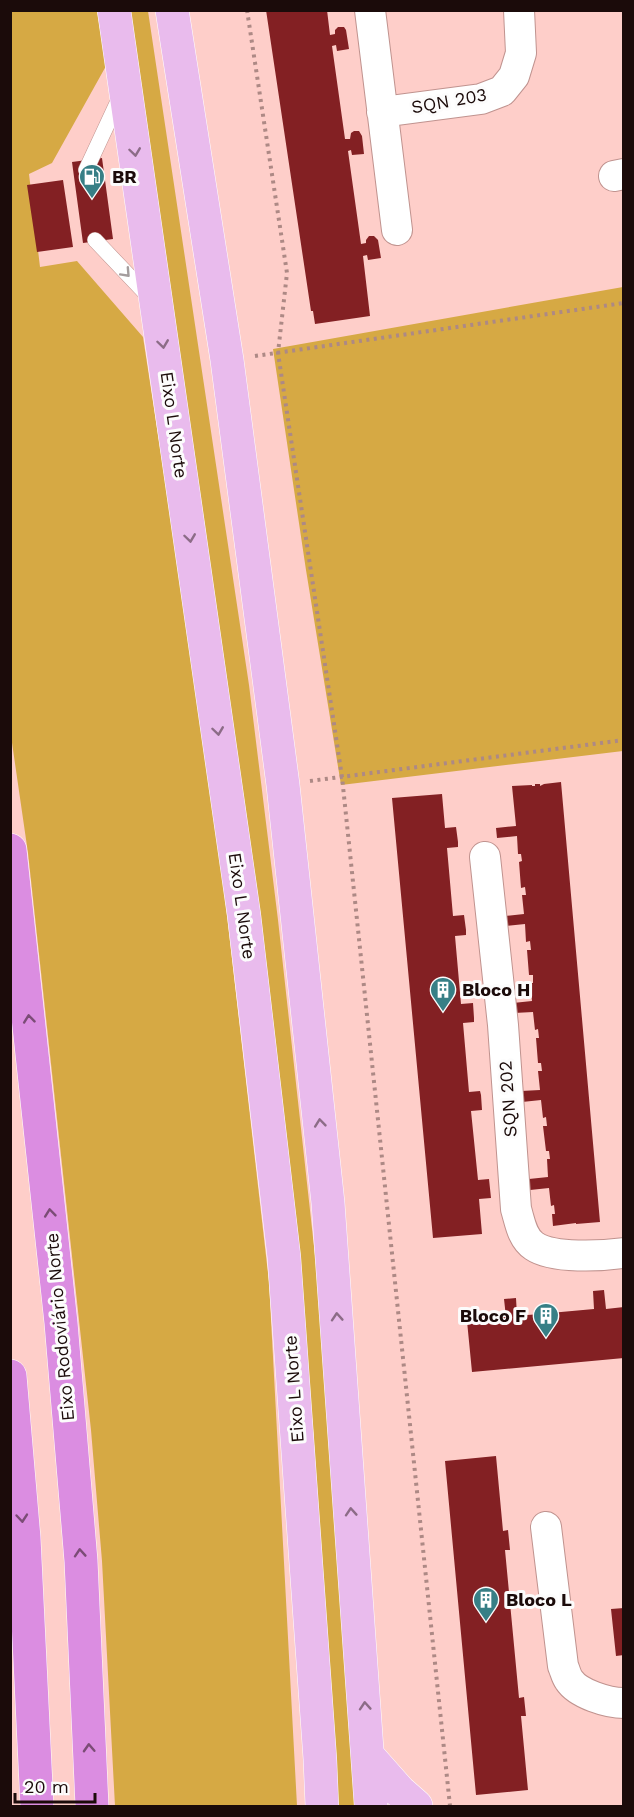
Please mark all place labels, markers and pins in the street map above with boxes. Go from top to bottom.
fuel station icon: BR [77,162,107,200]
place label: BR [112,166,137,187]
building icon: Bloco H [428,975,458,1013]
place label: Bloco H [462,979,530,1000]
building icon: Bloco F [531,1301,561,1339]
place label: Bloco F [460,1305,526,1326]
building icon: Bloco L [471,1585,501,1623]
place label: Bloco L [506,1589,572,1610]

